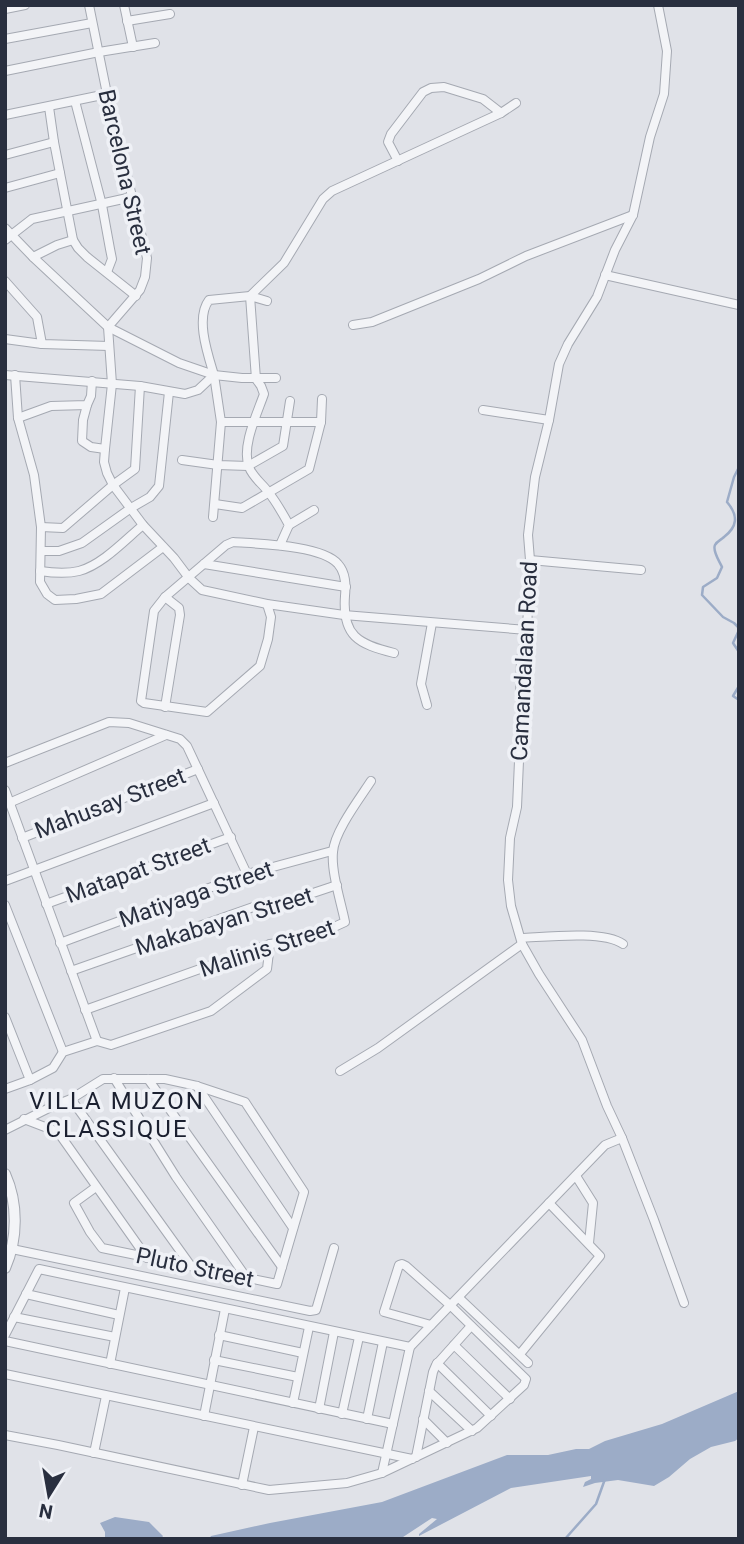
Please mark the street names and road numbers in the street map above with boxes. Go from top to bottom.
street label: Barcelona Street [92,87,157,257]
street label: Camandalaan Road [506,560,543,762]
street label: Mahusay Street [31,762,189,845]
street label: Matapat Street [62,832,214,909]
street label: Matiyaga Street [116,856,277,933]
street label: Makabayan Street [132,882,316,961]
street label: Malinis Street [196,914,338,983]
street label: Pluto Street [134,1242,256,1293]

